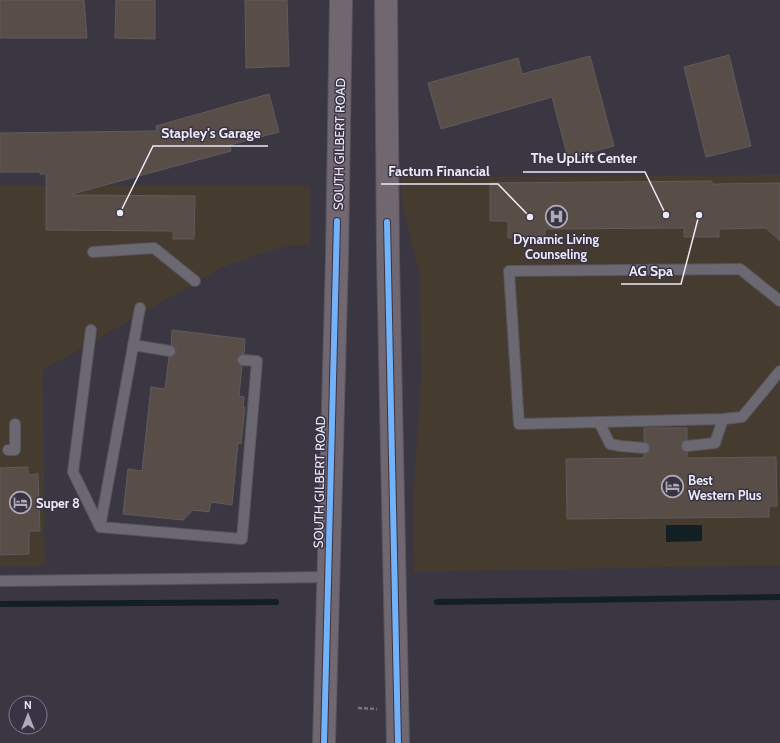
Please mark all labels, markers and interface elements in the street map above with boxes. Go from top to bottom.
street label: SOUTH GILBERT ROAD [330,78,348,210]
callout: Stapley's Garage [153,120,268,146]
text: Stapley's Garage [161,124,261,142]
callout: The UpLift Center [523,146,645,172]
text: The UpLift Center [531,149,638,167]
callout: Factum Financial [381,158,498,184]
text: Factum Financial [388,162,490,180]
hospital icon: Dynamic Living Counseling [543,204,569,230]
place label: Dynamic Living Counseling [513,231,600,262]
callout: AG Spa [621,258,681,284]
text: AG Spa [629,262,673,280]
street label: SOUTH GILBERT ROAD [310,416,328,548]
place label: Best Western Plus [688,472,762,503]
hotel icon: Best Western Plus [659,474,685,500]
hotel icon: Super 8 [7,490,33,516]
place label: Super 8 [36,495,80,511]
north arrow [8,695,48,735]
text: N [24,698,32,712]

